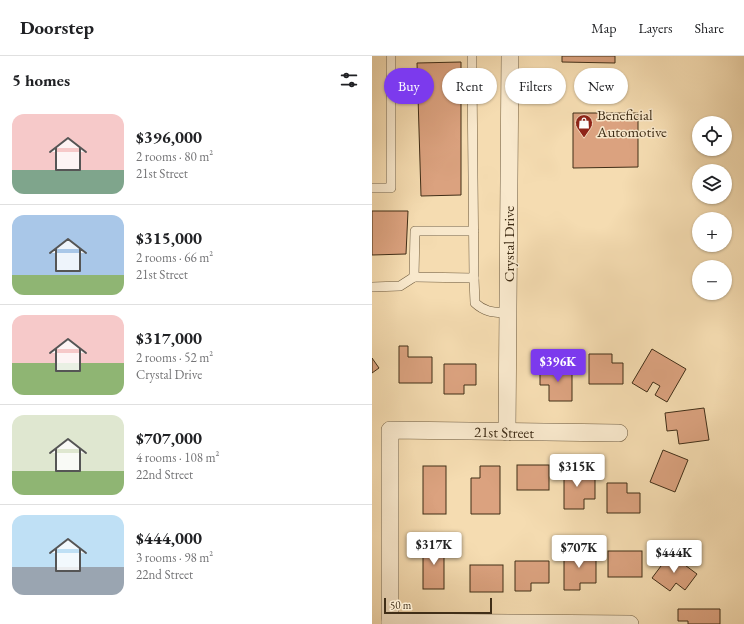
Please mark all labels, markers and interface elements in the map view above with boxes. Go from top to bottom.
text: Doorstep [20,15,94,40]
text: Map [591,19,616,37]
text: Layers [638,19,673,37]
text: Share [695,19,724,37]
chip: Buy [384,68,434,104]
chip: Rent [442,68,497,104]
chip: Filters [505,68,566,104]
chip: New [574,68,628,104]
text: 5 homes [12,69,70,91]
icon: filters [338,69,360,91]
place label: Beneficial Automotive [596,105,667,141]
shop icon: Beneficial Automotive [574,113,594,138]
map controls [692,116,732,300]
button: locate [692,116,732,156]
text: $396,000 [136,126,202,148]
icon: home [44,130,92,178]
text: 2 rooms · 80 m² [136,148,213,165]
button: layers [692,164,732,204]
text: 21st Street [136,165,188,182]
street label: Crystal Drive [499,206,518,282]
button: + [692,212,732,252]
text: $315,000 [136,227,202,249]
icon: home [44,231,92,279]
text: 2 rooms · 66 m² [136,249,213,266]
button: − [692,260,732,300]
text: 21st Street [136,266,188,283]
text: $317,000 [136,327,202,349]
icon: home [44,331,92,379]
text: 2 rooms · 52 m² [136,349,213,366]
pin: $396K [530,349,586,383]
text: $396K [540,353,576,370]
text: Crystal Drive [136,366,202,383]
street label: 21st Street [474,422,534,442]
text: $707,000 [136,427,202,449]
icon: home [44,431,92,479]
text: 4 rooms · 108 m² [136,449,220,466]
pin: $315K [549,454,605,488]
text: $315K [559,458,595,475]
text: 22nd Street [136,466,193,483]
text: $444,000 [136,527,202,549]
icon: home [44,531,92,579]
pin: $317K [406,532,462,566]
pin: $707K [551,535,607,569]
text: $317K [416,536,452,553]
text: $707K [561,539,597,556]
pin: $444K [646,540,702,574]
text: $444K [656,544,692,561]
text: 3 rooms · 98 m² [136,549,213,566]
text: 22nd Street [136,566,193,583]
scale bar [384,596,492,615]
text: 50 m [390,598,411,612]

